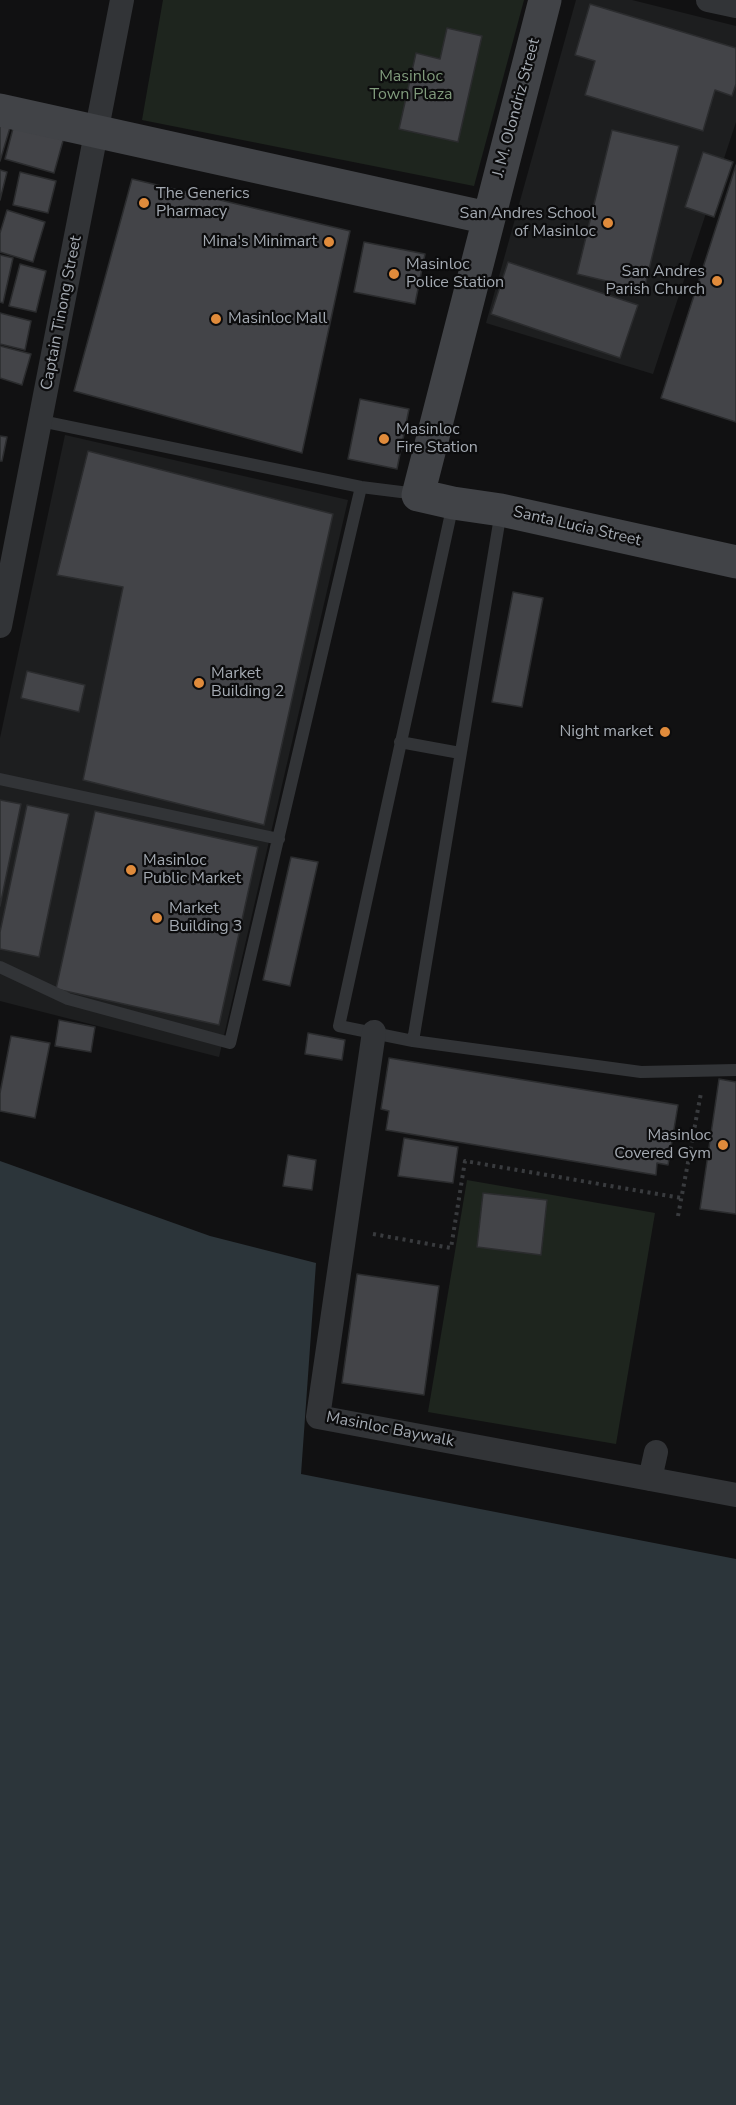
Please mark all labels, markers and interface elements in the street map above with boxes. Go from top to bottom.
street label: J. M. Olondriz Street [489,36,545,180]
park label: Masinloc Town Plaza [370,67,452,105]
place label: The Generics Pharmacy [156,184,250,222]
marker: The Generics Pharmacy [137,196,151,210]
place label: San Andres School of Masinloc [460,204,596,242]
marker: San Andres School of Masinloc [601,216,615,230]
place label: Mina's Minimart [203,232,317,252]
street label: Captain Tinong Street [38,234,86,392]
marker: Mina's Minimart [322,235,336,249]
place label: Masinloc Police Station [406,255,504,293]
place label: San Andres Parish Church [605,262,705,300]
marker: Masinloc Police Station [387,267,401,281]
marker: San Andres Parish Church [710,274,724,288]
place label: Masinloc Mall [228,309,327,329]
marker: Masinloc Mall [209,312,223,326]
place label: Masinloc Fire Station [396,420,478,458]
marker: Masinloc Fire Station [377,432,391,446]
street label: Santa Lucia Street [511,503,643,551]
place label: Market Building 2 [211,664,284,702]
marker: Market Building 2 [192,676,206,690]
place label: Night market [559,722,653,742]
marker: Night market [658,725,672,739]
place label: Masinloc Public Market [143,851,241,889]
marker: Masinloc Public Market [124,863,138,877]
place label: Market Building 3 [169,899,242,937]
marker: Market Building 3 [150,911,164,925]
place label: Masinloc Covered Gym [614,1126,711,1164]
marker: Masinloc Covered Gym [716,1138,730,1152]
street label: Masinloc Baywalk [324,1408,456,1452]

